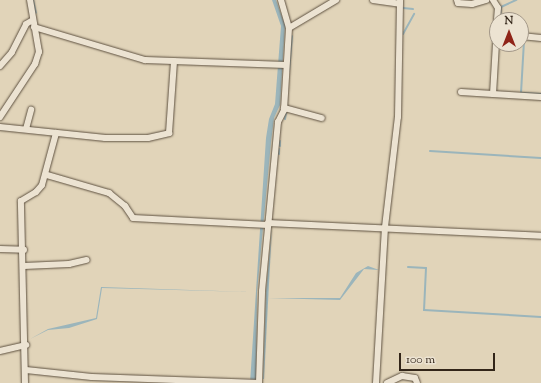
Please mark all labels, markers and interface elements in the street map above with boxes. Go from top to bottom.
north arrow [489,12,529,52]
text: N [505,13,513,29]
scale bar [401,345,497,371]
text: 100 m [406,351,435,369]

